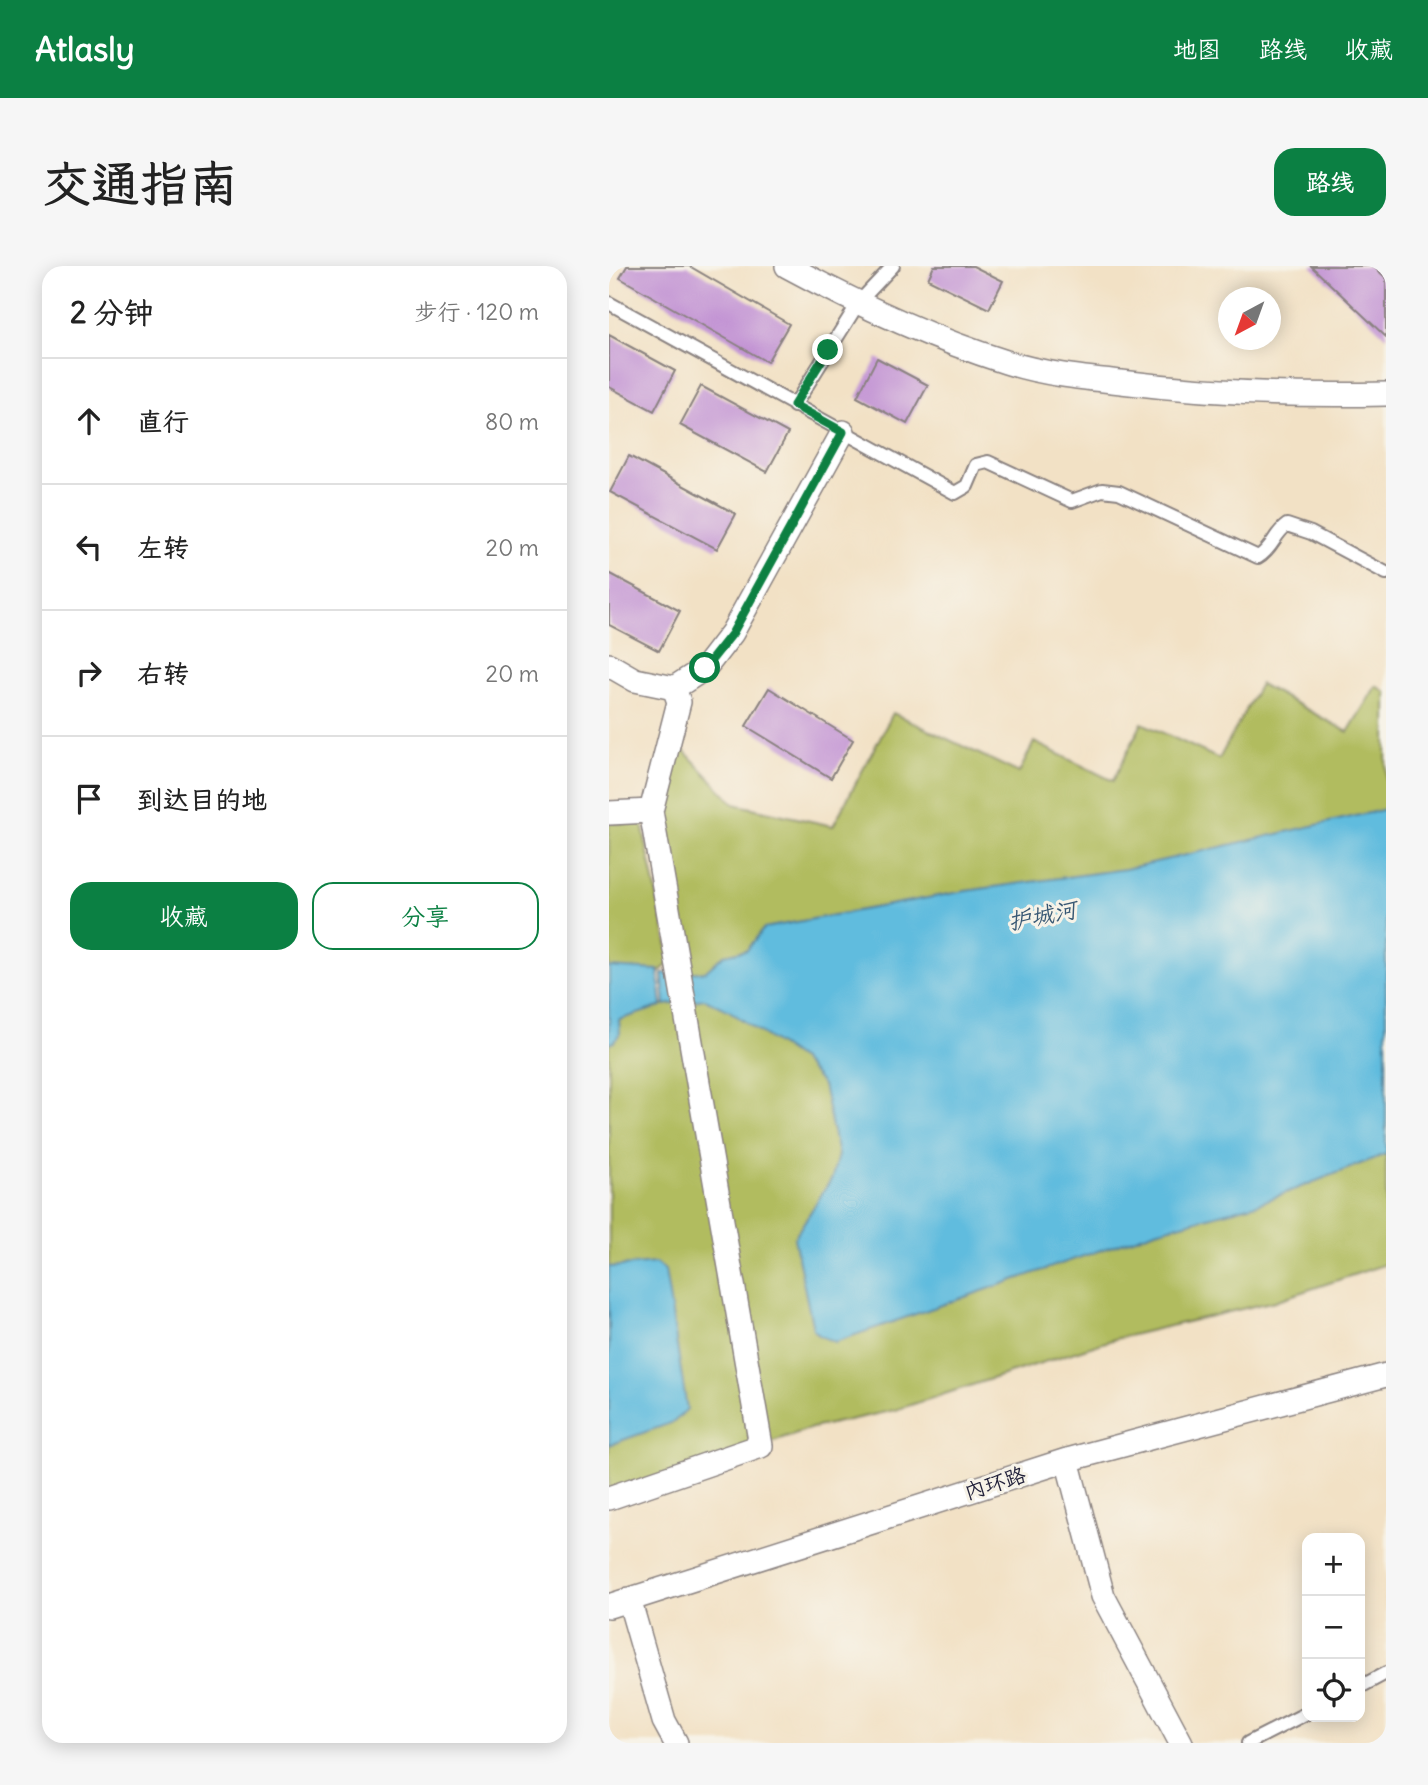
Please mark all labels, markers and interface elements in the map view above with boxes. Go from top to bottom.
text: Atlasly [35,28,134,70]
text: 地图 [1173,34,1221,64]
text: 路线 [1259,34,1307,64]
text: 收藏 [1345,34,1393,64]
button: 路线 [1274,148,1386,216]
text: 交通指南 [42,153,238,214]
north arrow [1218,287,1281,350]
text: 2 分钟 [70,293,154,331]
text: 步行 · 120 m [414,297,539,326]
route end [812,334,843,365]
icon: ahead [70,402,108,440]
text: 直行 [137,405,189,438]
text: 80 m [485,407,539,436]
icon: left [70,528,108,566]
text: 左转 [137,531,189,564]
text: 20 m [486,533,539,562]
route start [689,652,720,683]
icon: right [70,654,108,692]
text: 右转 [137,657,189,690]
text: 20 m [486,659,539,688]
icon: arrive [70,780,108,818]
text: 到达目的地 [137,783,267,816]
button: 收藏 [70,882,298,950]
button: 分享 [312,882,539,950]
water label: 护城河 [1005,893,1083,936]
street label: 内环路 [961,1460,1029,1506]
map controls [1302,1533,1365,1722]
button: + [1302,1533,1365,1596]
button: − [1302,1596,1365,1659]
button: locate [1302,1659,1365,1722]

